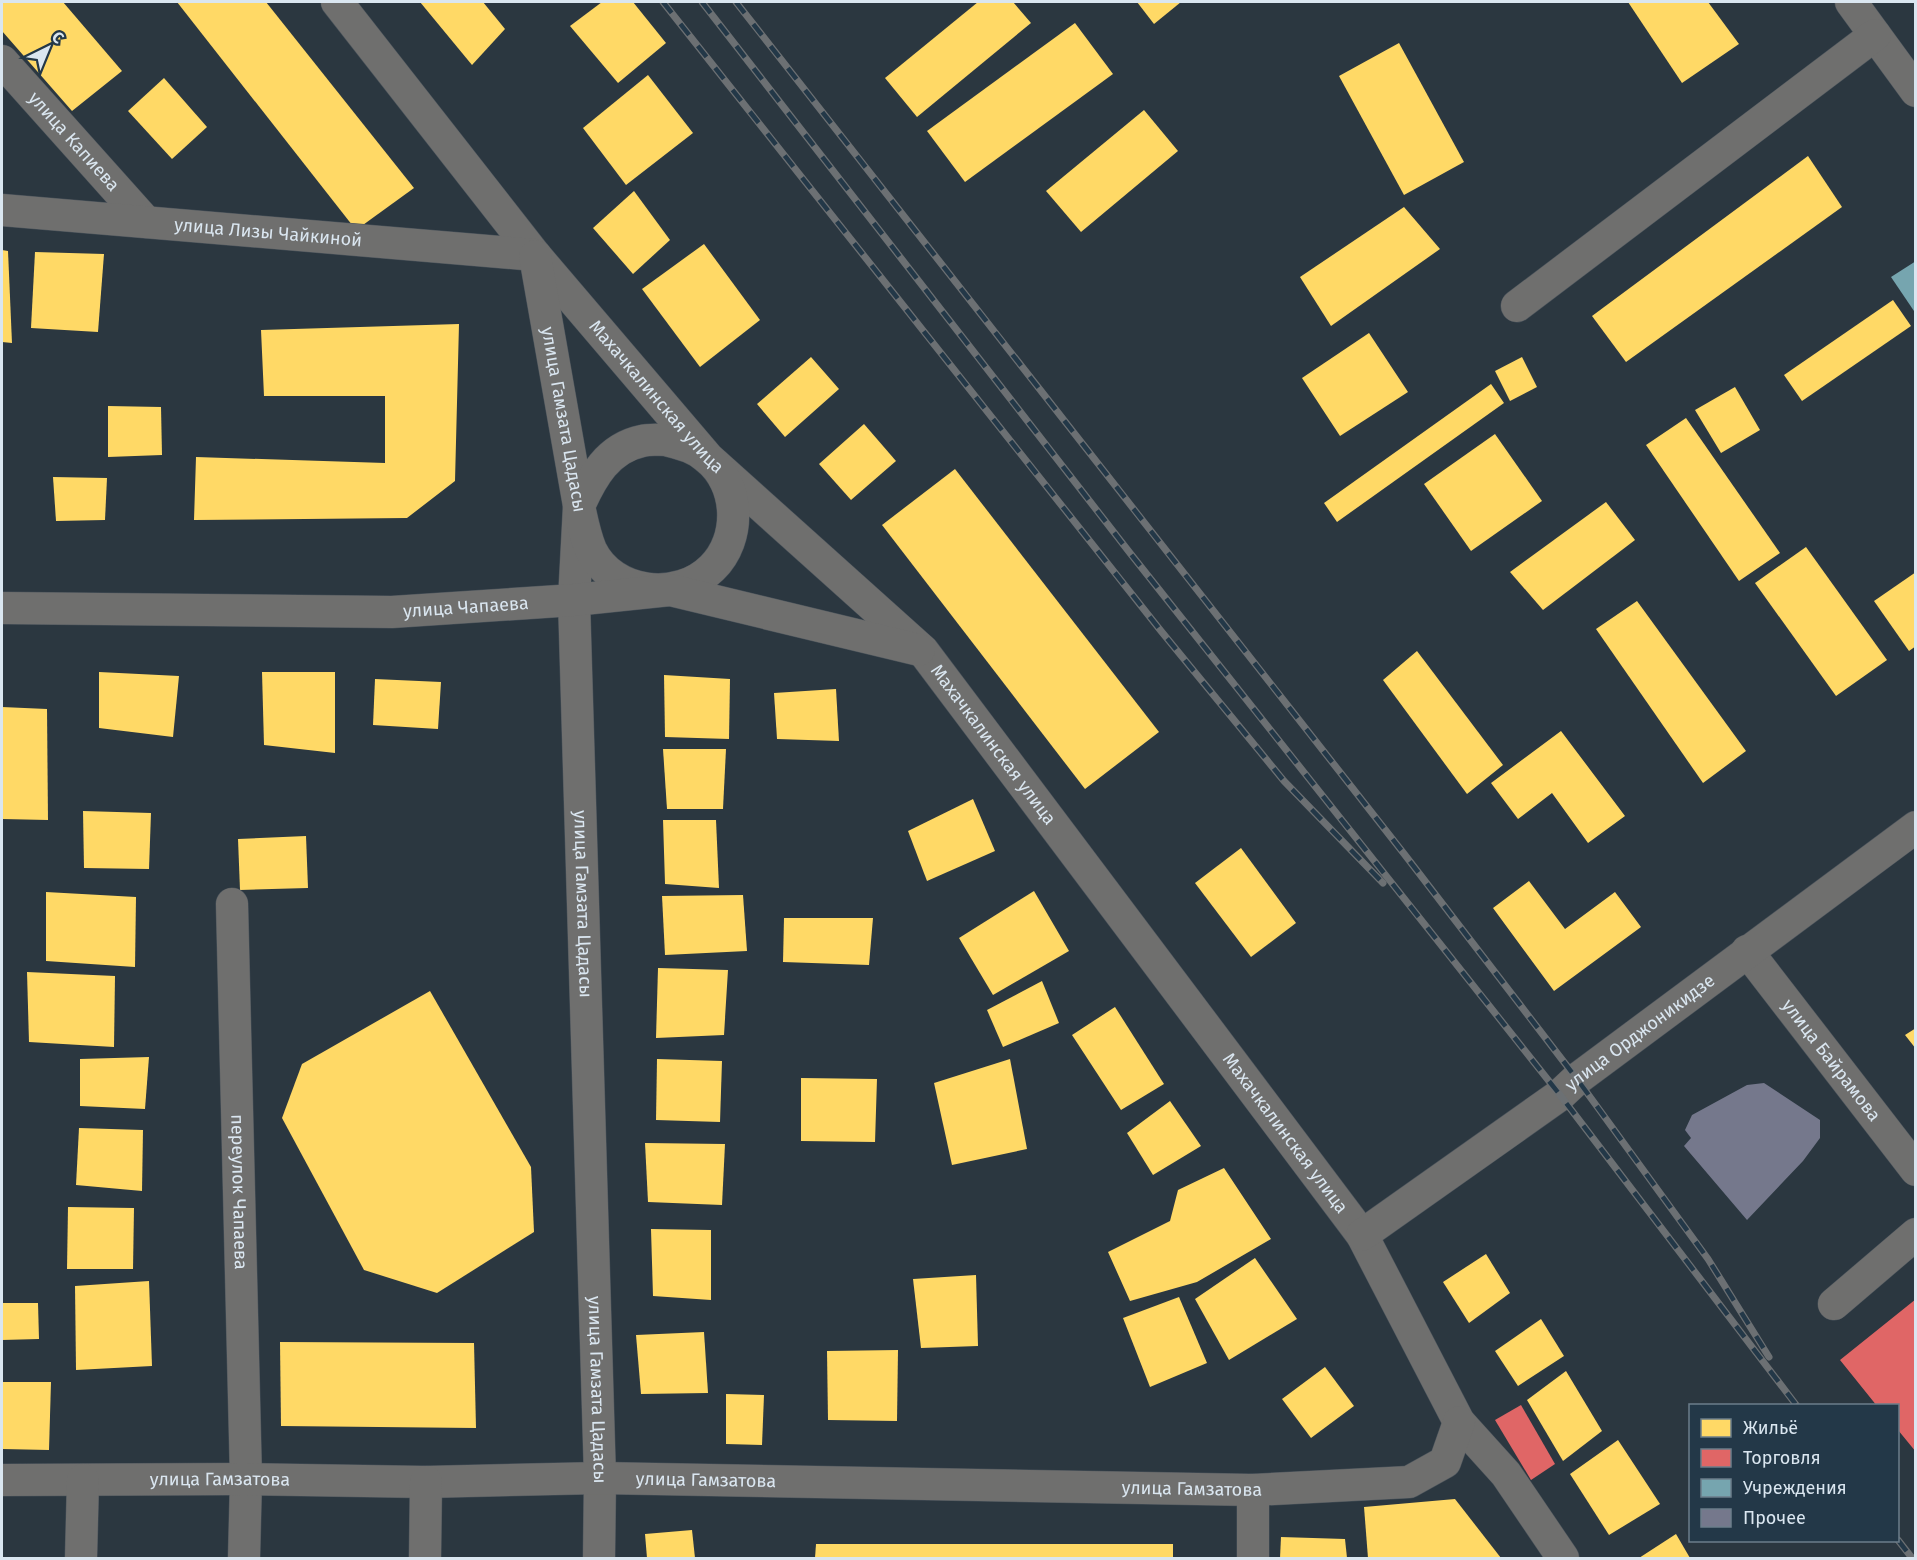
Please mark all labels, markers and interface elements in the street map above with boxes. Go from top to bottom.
north arrow [18,18,78,78]
text: С [48,27,68,48]
street label: улица Капиева [24,87,124,196]
street label: улица Лизы Чайкиной [173,214,363,251]
street label: Махачкалинская улица [584,316,728,478]
street label: улица Гамзата Цадасы [537,325,591,514]
street label: улица Чапаева [402,592,529,622]
street label: Махачкалинская улица [926,660,1061,829]
street label: улица Гамзата Цадасы [569,810,597,998]
street label: улица Орджоникидзе [1560,969,1719,1096]
street label: улица Байрамова [1777,995,1885,1126]
street label: Махачкалинская улица [1218,1048,1353,1218]
street label: переулок Чапаева [226,1114,252,1270]
street label: улица Гамзата Цадасы [584,1295,611,1484]
legend [1689,1404,1899,1542]
text: Жильё [1743,1417,1798,1439]
text: Торговля [1743,1447,1821,1469]
street label: улица Гамзатова [150,1468,290,1491]
street label: улица Гамзатова [636,1468,776,1492]
street label: улица Гамзатова [1121,1477,1263,1501]
text: Учреждения [1743,1477,1847,1499]
text: Прочее [1743,1507,1806,1529]

